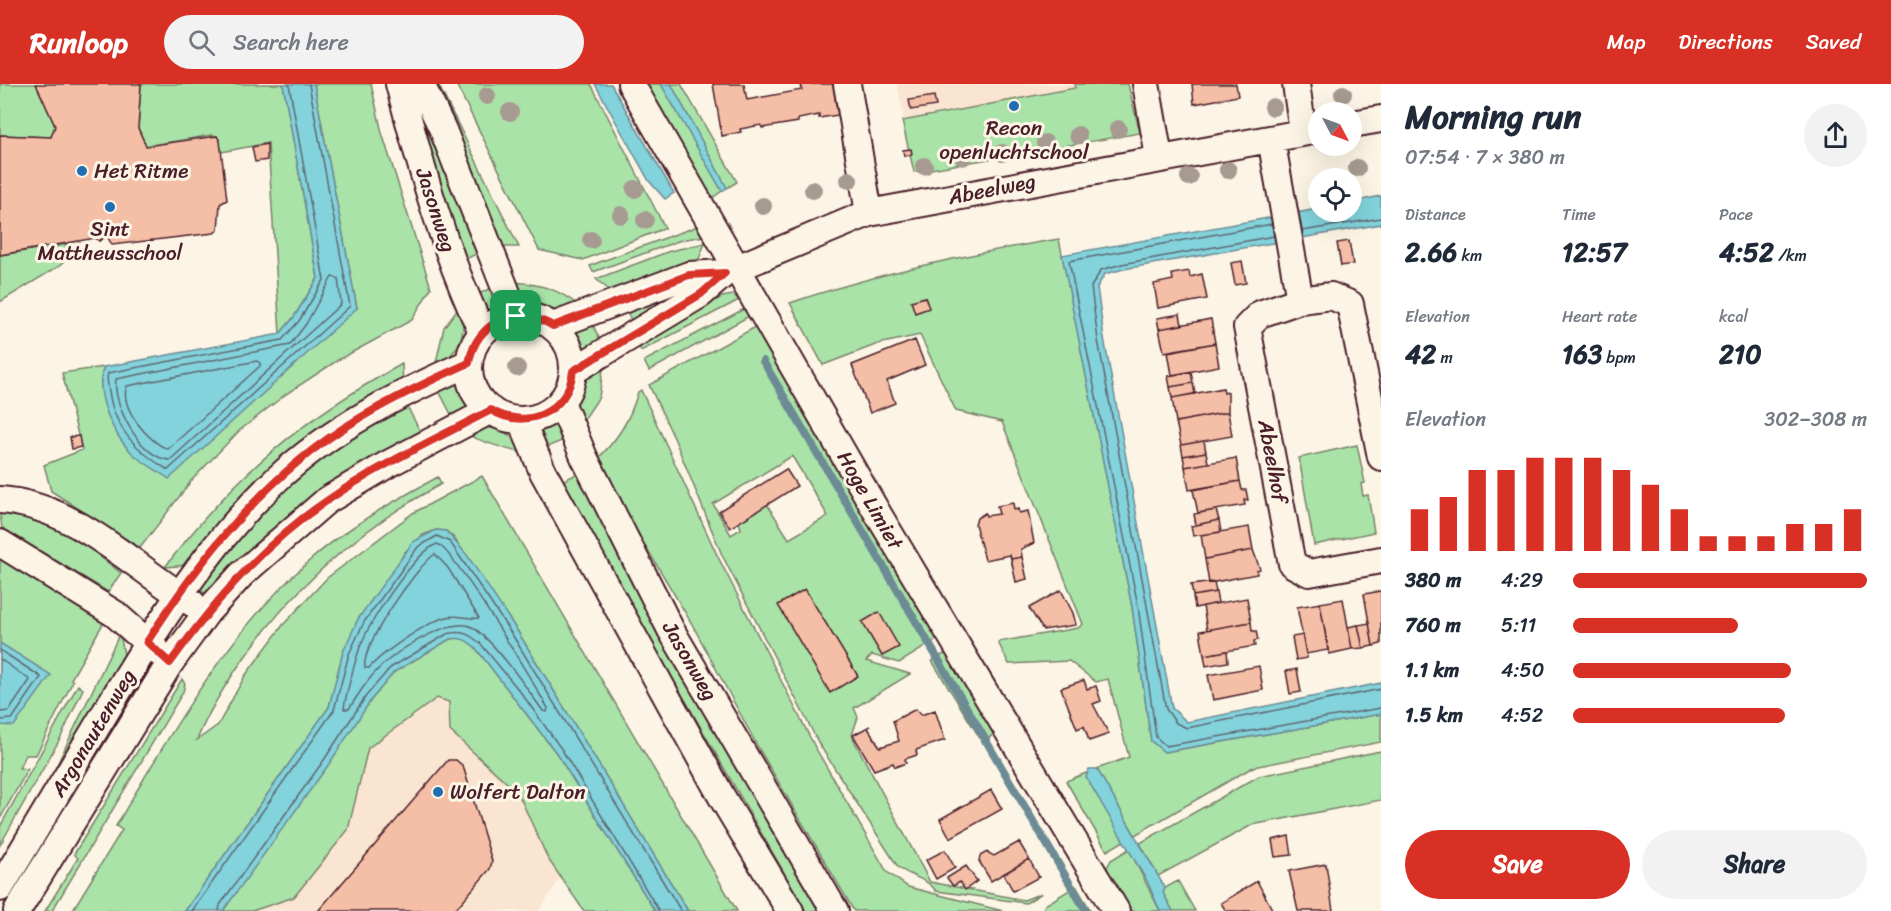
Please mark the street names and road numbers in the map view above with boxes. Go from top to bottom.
street label: Jasonweg [404,162,468,258]
street label: Abeelweg [944,162,1039,216]
street label: Abeelhof [1246,415,1300,508]
street label: Hoge Limiet [826,443,914,558]
street label: Jasonweg [651,613,728,709]
street label: Argonautenweg [39,661,147,805]

